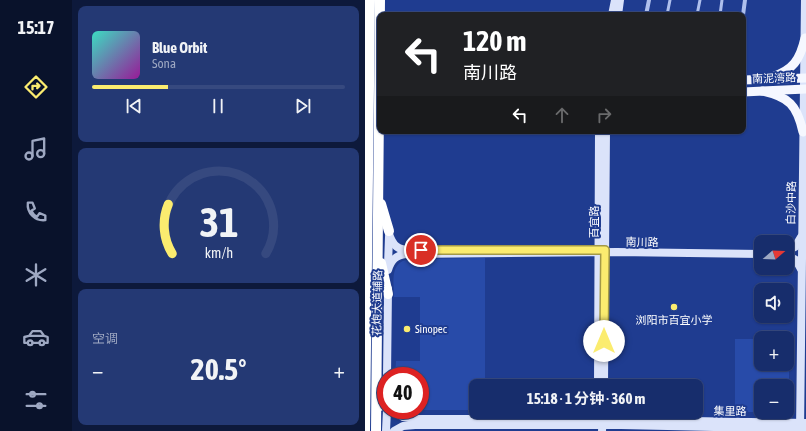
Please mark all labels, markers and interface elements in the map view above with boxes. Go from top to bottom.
text: 15:17 [17,17,55,38]
text: 120 m [463,25,526,57]
icon: left [397,28,449,80]
text: Blue Orbit [152,39,207,56]
text: Sona [152,56,176,71]
text: 南川路 [463,62,517,83]
street label: 南泥湾路 [752,71,796,85]
icon: directions [22,73,50,101]
icon: previous [123,95,145,117]
icon: pause [207,95,229,117]
icon: next [292,95,314,117]
icon: left [509,104,531,126]
icon: ahead [551,104,573,126]
icon: right [593,104,615,126]
icon: music [22,135,50,163]
street label: 白沙中路 [785,181,797,225]
text: 31 [199,197,238,245]
icon: phone [22,198,50,226]
street label: 百宜路 [588,206,600,239]
pin [404,233,438,267]
north arrow [754,235,794,275]
map controls [754,235,794,419]
street label: 南川路 [625,236,659,248]
icon: arrive [410,239,432,261]
text: km/h [204,244,233,260]
icon: climate [22,261,50,289]
street label: 花炮大道辅路 [370,270,384,336]
button: sound [754,283,794,323]
marker: 浏阳市百宜小学 [669,302,679,312]
place label: 浏阳市百宜小学 [636,314,713,326]
position arrow [583,320,625,362]
icon: car [22,323,50,351]
place label: Sinopec [415,323,448,335]
marker: Sinopec [402,324,412,334]
text: 空调 [92,331,118,346]
button: + [754,331,794,371]
text: 20.5° [191,352,246,386]
text: − [92,357,103,383]
text: + [334,357,345,383]
speed limit sign: 40 [377,367,429,419]
button: − [754,379,794,419]
icon: filters [22,386,50,414]
text: 15:18 · 1 分钟 · 360 m [527,390,645,407]
street label: 集里路 [713,405,747,417]

